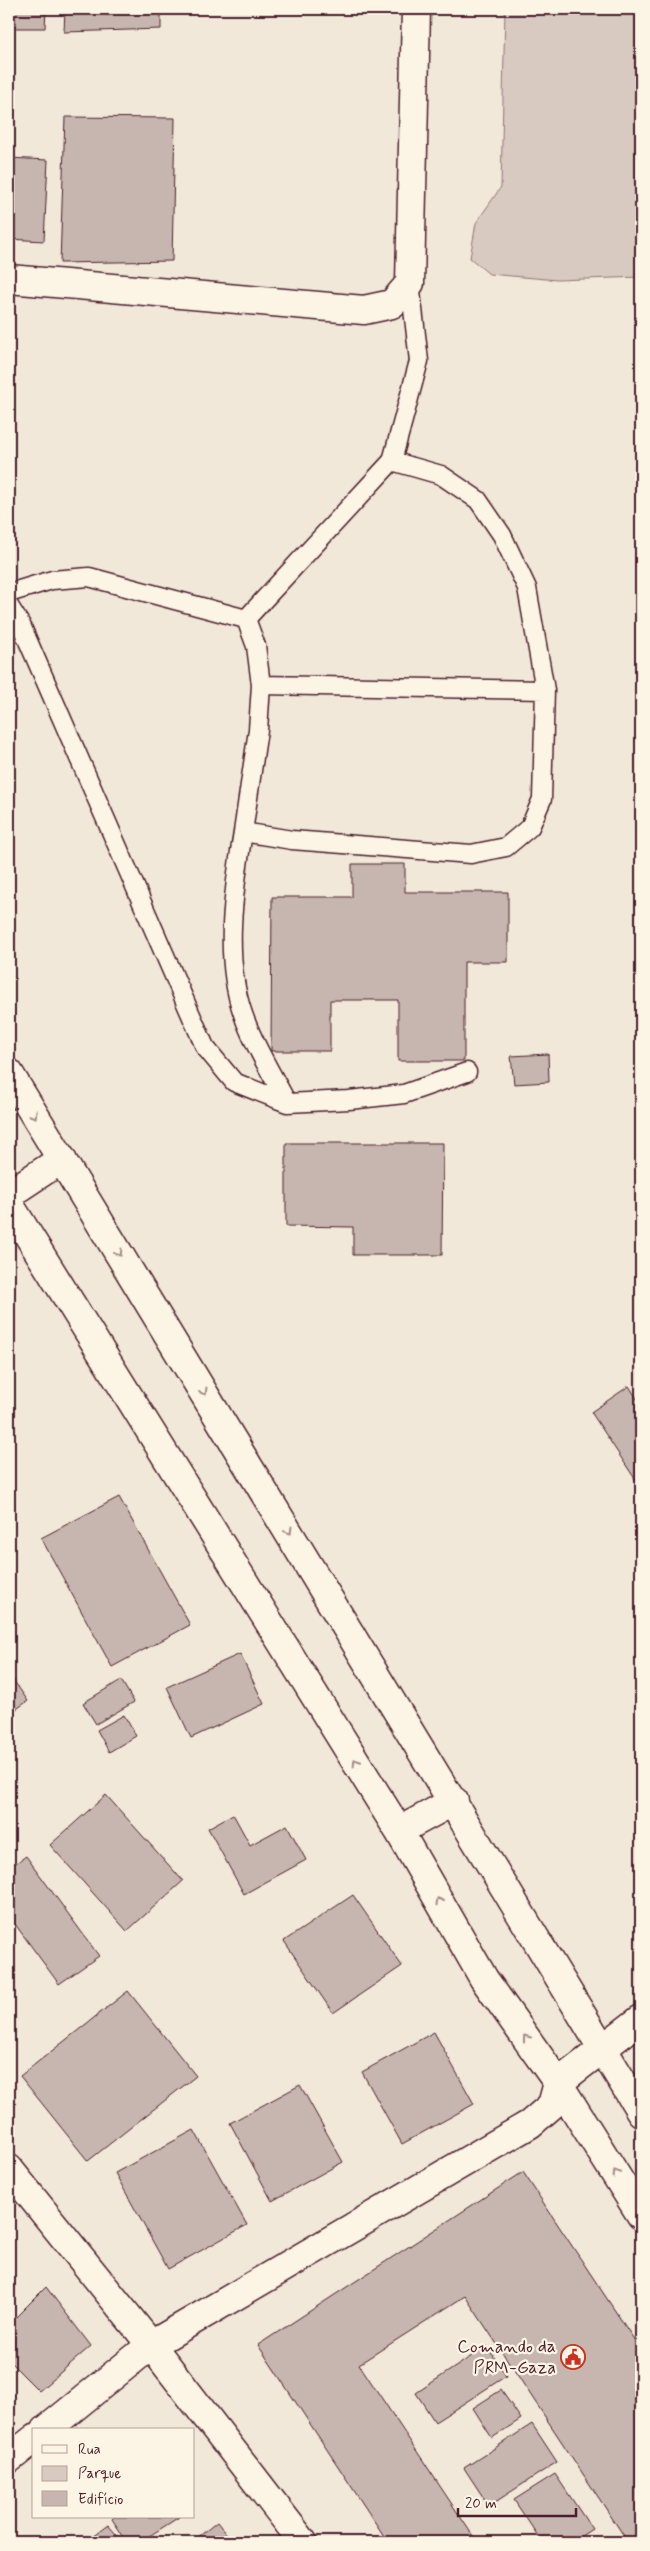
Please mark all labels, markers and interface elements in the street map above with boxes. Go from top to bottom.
one-way arrow [28,1109,38,1118]
one-way arrow [113,1248,123,1257]
one-way arrow [198,1386,207,1395]
one-way arrow [282,1525,292,1534]
one-way arrow [352,1758,362,1767]
one-way arrow [436,1898,446,1907]
one-way arrow [524,2035,532,2044]
one-way arrow [613,2170,623,2179]
place label: Comando da PRM-Gaza [457,2335,556,2380]
public building icon: Comando da PRM-Gaza [560,2344,586,2370]
legend [32,2428,195,2518]
text: Rua [78,2440,101,2460]
text: Parque [78,2464,121,2484]
scale bar [458,2486,575,2518]
text: Edifício [78,2490,123,2510]
text: 20 m [465,2494,497,2514]

